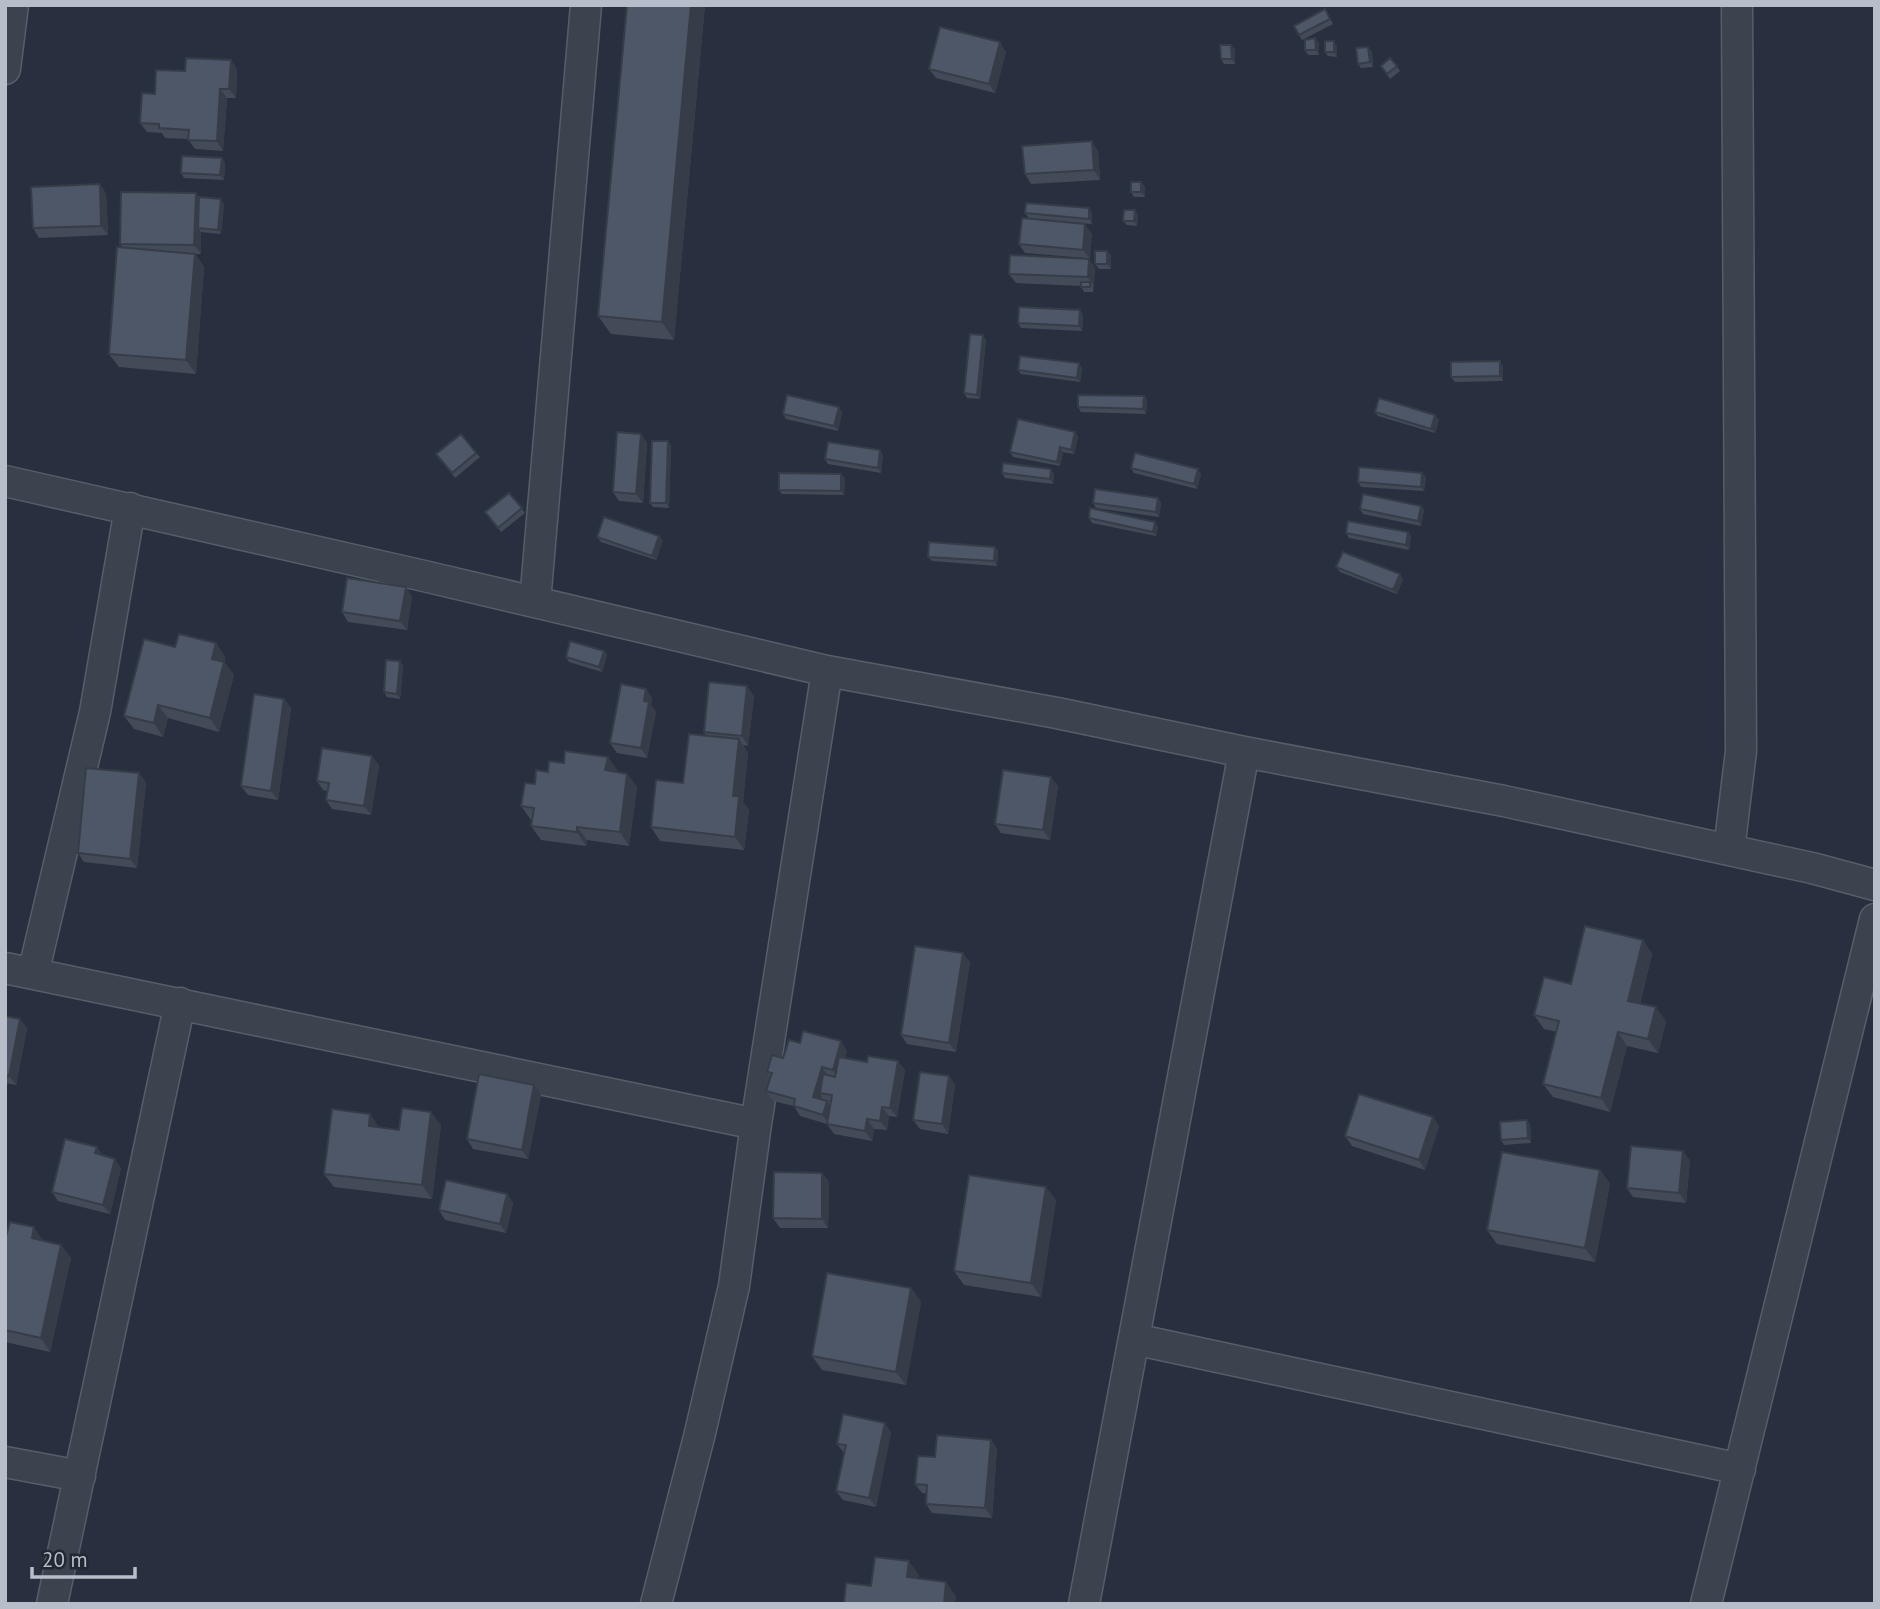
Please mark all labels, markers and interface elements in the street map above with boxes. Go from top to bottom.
scale bar [32,1536,135,1580]
text: 20 m [42,1546,88,1573]

